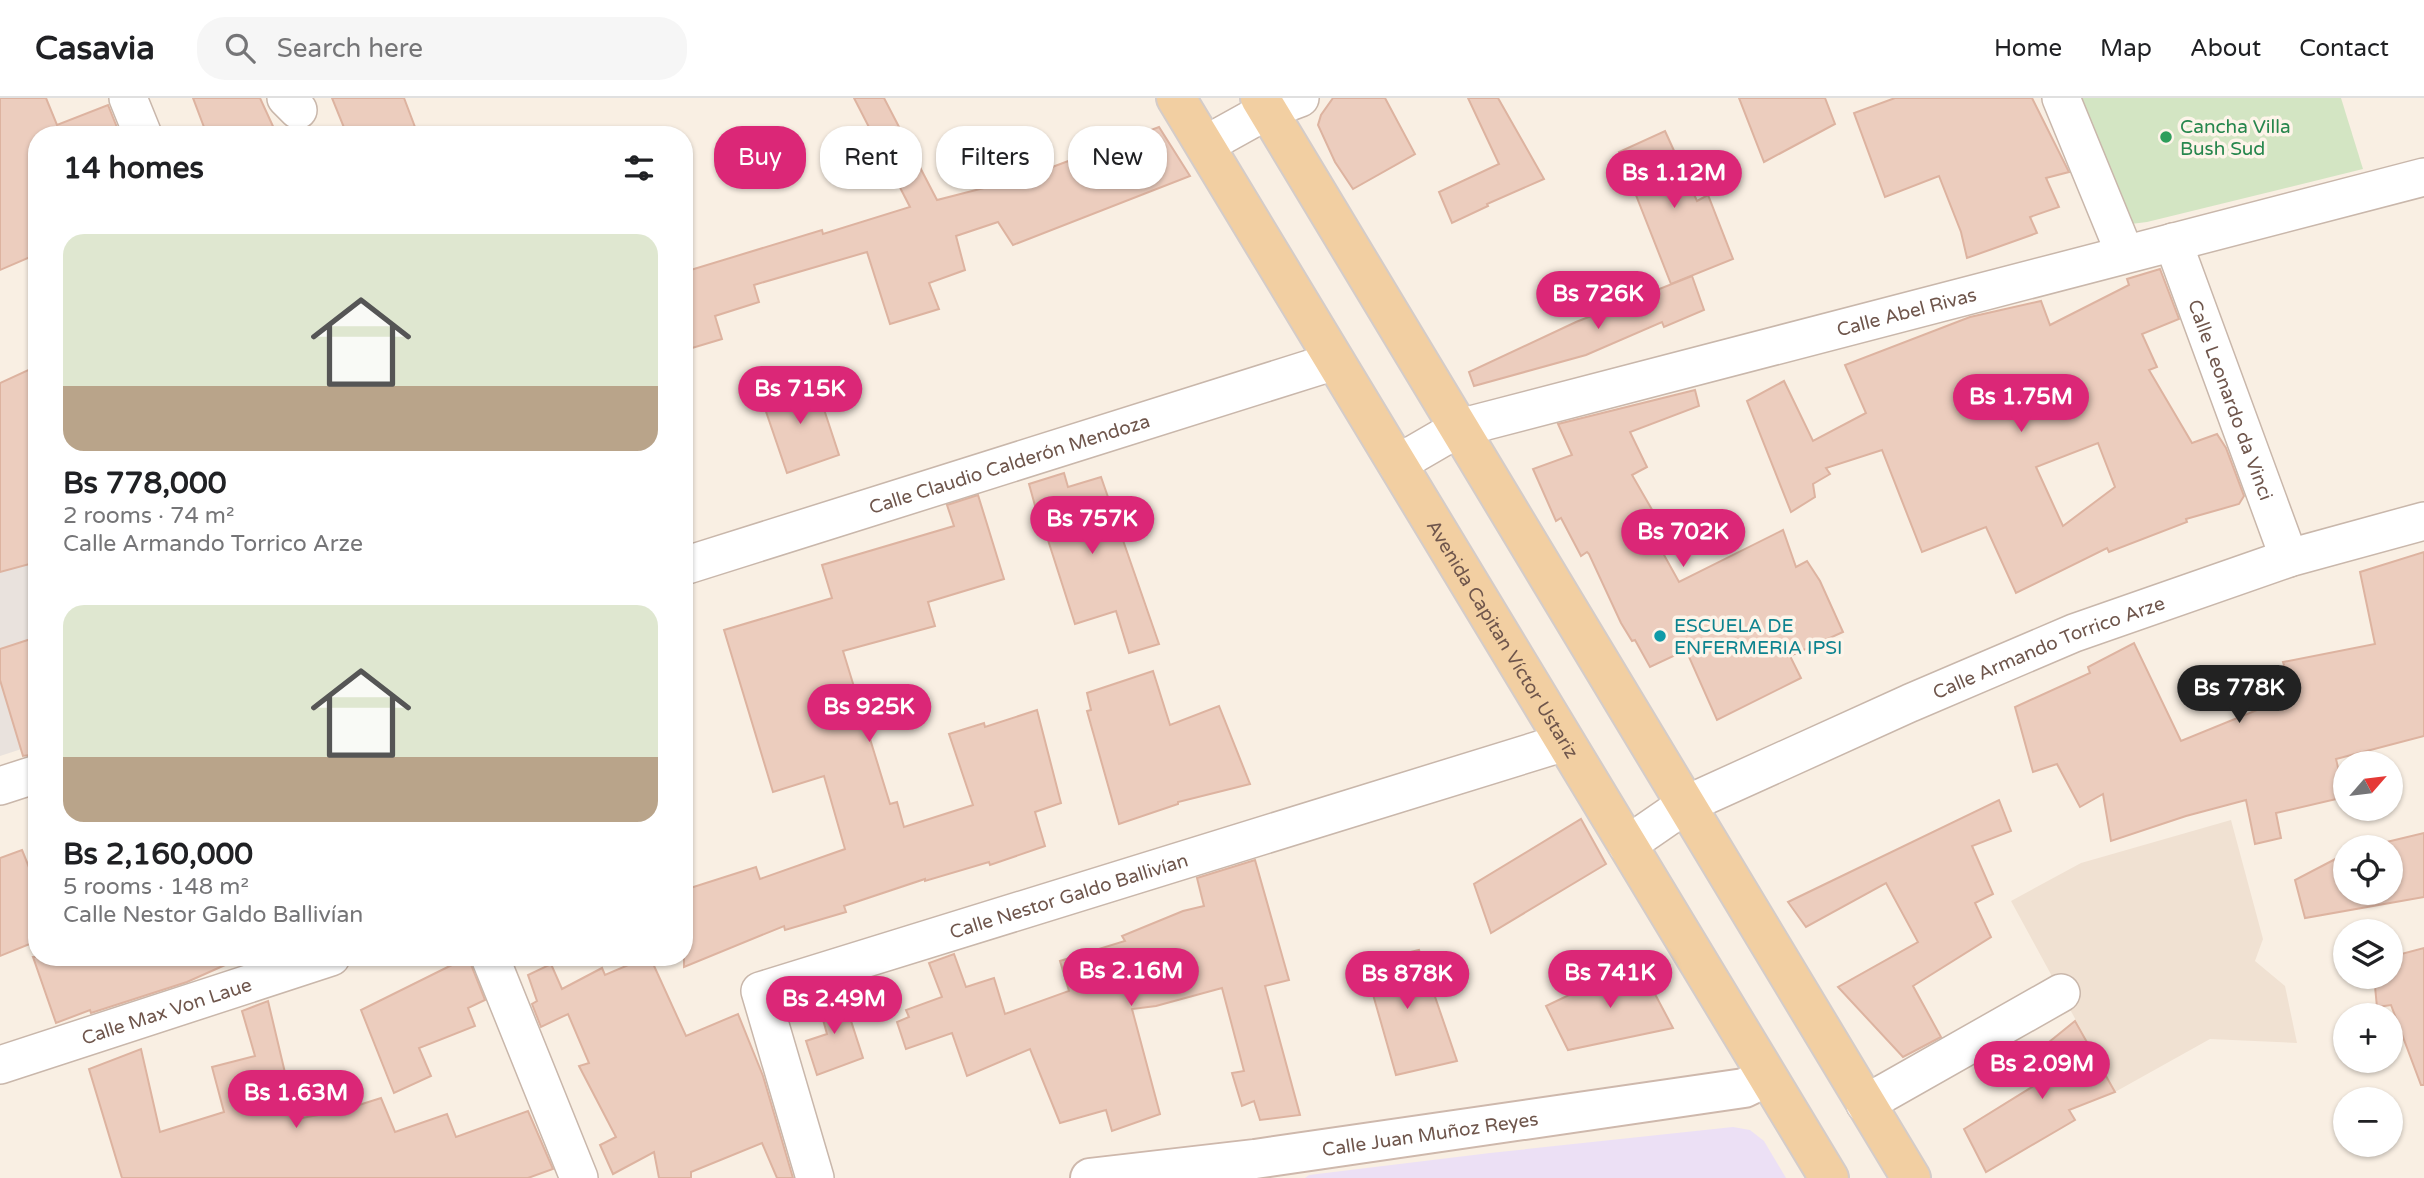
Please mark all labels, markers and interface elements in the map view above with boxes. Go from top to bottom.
search box [197,17,687,80]
text: Casavia [35,29,155,68]
icon: search [221,29,259,67]
text: Search here [277,33,423,64]
text: Home [1994,34,2062,63]
text: Map [2100,34,2152,63]
text: About [2190,34,2261,63]
text: Contact [2299,34,2389,63]
place label: Cancha Villa Bush Sud [2180,116,2291,160]
chip: Buy [714,126,806,189]
chip: Rent [820,126,922,189]
chip: Filters [936,126,1054,189]
chip: New [1068,126,1167,189]
marker: Cancha Villa Bush Sud [2158,129,2174,145]
icon: filters [620,149,658,187]
text: 14 homes [63,150,204,187]
pin: Bs 1.12M [1602,150,1746,210]
text: Bs 1.12M [1622,159,1726,187]
pin: Bs 726K [1533,272,1663,331]
icon: home [298,279,424,405]
text: Bs 726K [1552,280,1644,308]
street label: Calle Abel Rivas [1834,284,1979,341]
street label: Calle Leonardo da Vinci [2183,297,2277,503]
pin: Bs 715K [735,366,865,426]
pin: Bs 1.75M [1949,374,2093,434]
text: Bs 715K [754,375,846,403]
text: Bs 1.75M [1969,383,2073,411]
street label: Calle Claudio Calderón Mendoza [866,410,1153,519]
text: Bs 778,000 [63,465,227,502]
pin: Bs 757K [1027,496,1157,556]
text: 2 rooms · 74 m² [63,502,234,530]
text: Bs 757K [1046,505,1138,533]
pin: Bs 702K [1618,510,1748,569]
street label: Avenida Capitan Víctor Ustariz [1422,516,1583,763]
text: Bs 702K [1637,518,1729,546]
text: Calle Armando Torrico Arze [63,530,363,558]
street label: Calle Armando Torrico Arze [1930,592,2168,704]
place label: ESCUELA DE ENFERMERIA IPSI [1674,615,1842,659]
marker: ESCUELA DE ENFERMERIA IPSI [1652,628,1668,644]
icon: home [298,650,424,776]
pin: Bs 778K [2174,666,2304,725]
text: Bs 778K [2193,674,2285,702]
pin: Bs 925K [804,684,934,744]
text: Bs 925K [823,693,915,721]
north arrow [2333,751,2403,821]
map controls [2333,751,2403,1157]
button: locate [2333,835,2403,905]
text: Bs 2,160,000 [63,836,253,873]
street label: Calle Nestor Galdo Ballivían [947,849,1191,944]
text: 5 rooms · 148 m² [63,873,249,901]
text: Calle Nestor Galdo Ballivían [63,901,363,929]
button: layers [2333,919,2403,989]
pin: Bs 2.16M [1059,948,1203,1008]
pin: Bs 741K [1545,950,1675,1010]
pin: Bs 878K [1342,951,1472,1011]
text: Bs 2.16M [1079,957,1183,985]
text: Bs 741K [1564,959,1656,987]
text: Bs 878K [1361,960,1453,988]
street label: Calle Max Von Laue [79,974,254,1050]
pin: Bs 2.49M [762,976,906,1036]
text: Bs 2.49M [782,985,886,1013]
button: + [2333,1003,2403,1073]
pin: Bs 2.09M [1970,1042,2114,1101]
text: Bs 2.09M [1990,1050,2094,1078]
pin: Bs 1.63M [224,1070,368,1130]
text: Bs 1.63M [244,1079,348,1107]
button: − [2333,1087,2403,1157]
street label: Calle Juan Muñoz Reyes [1321,1108,1540,1161]

